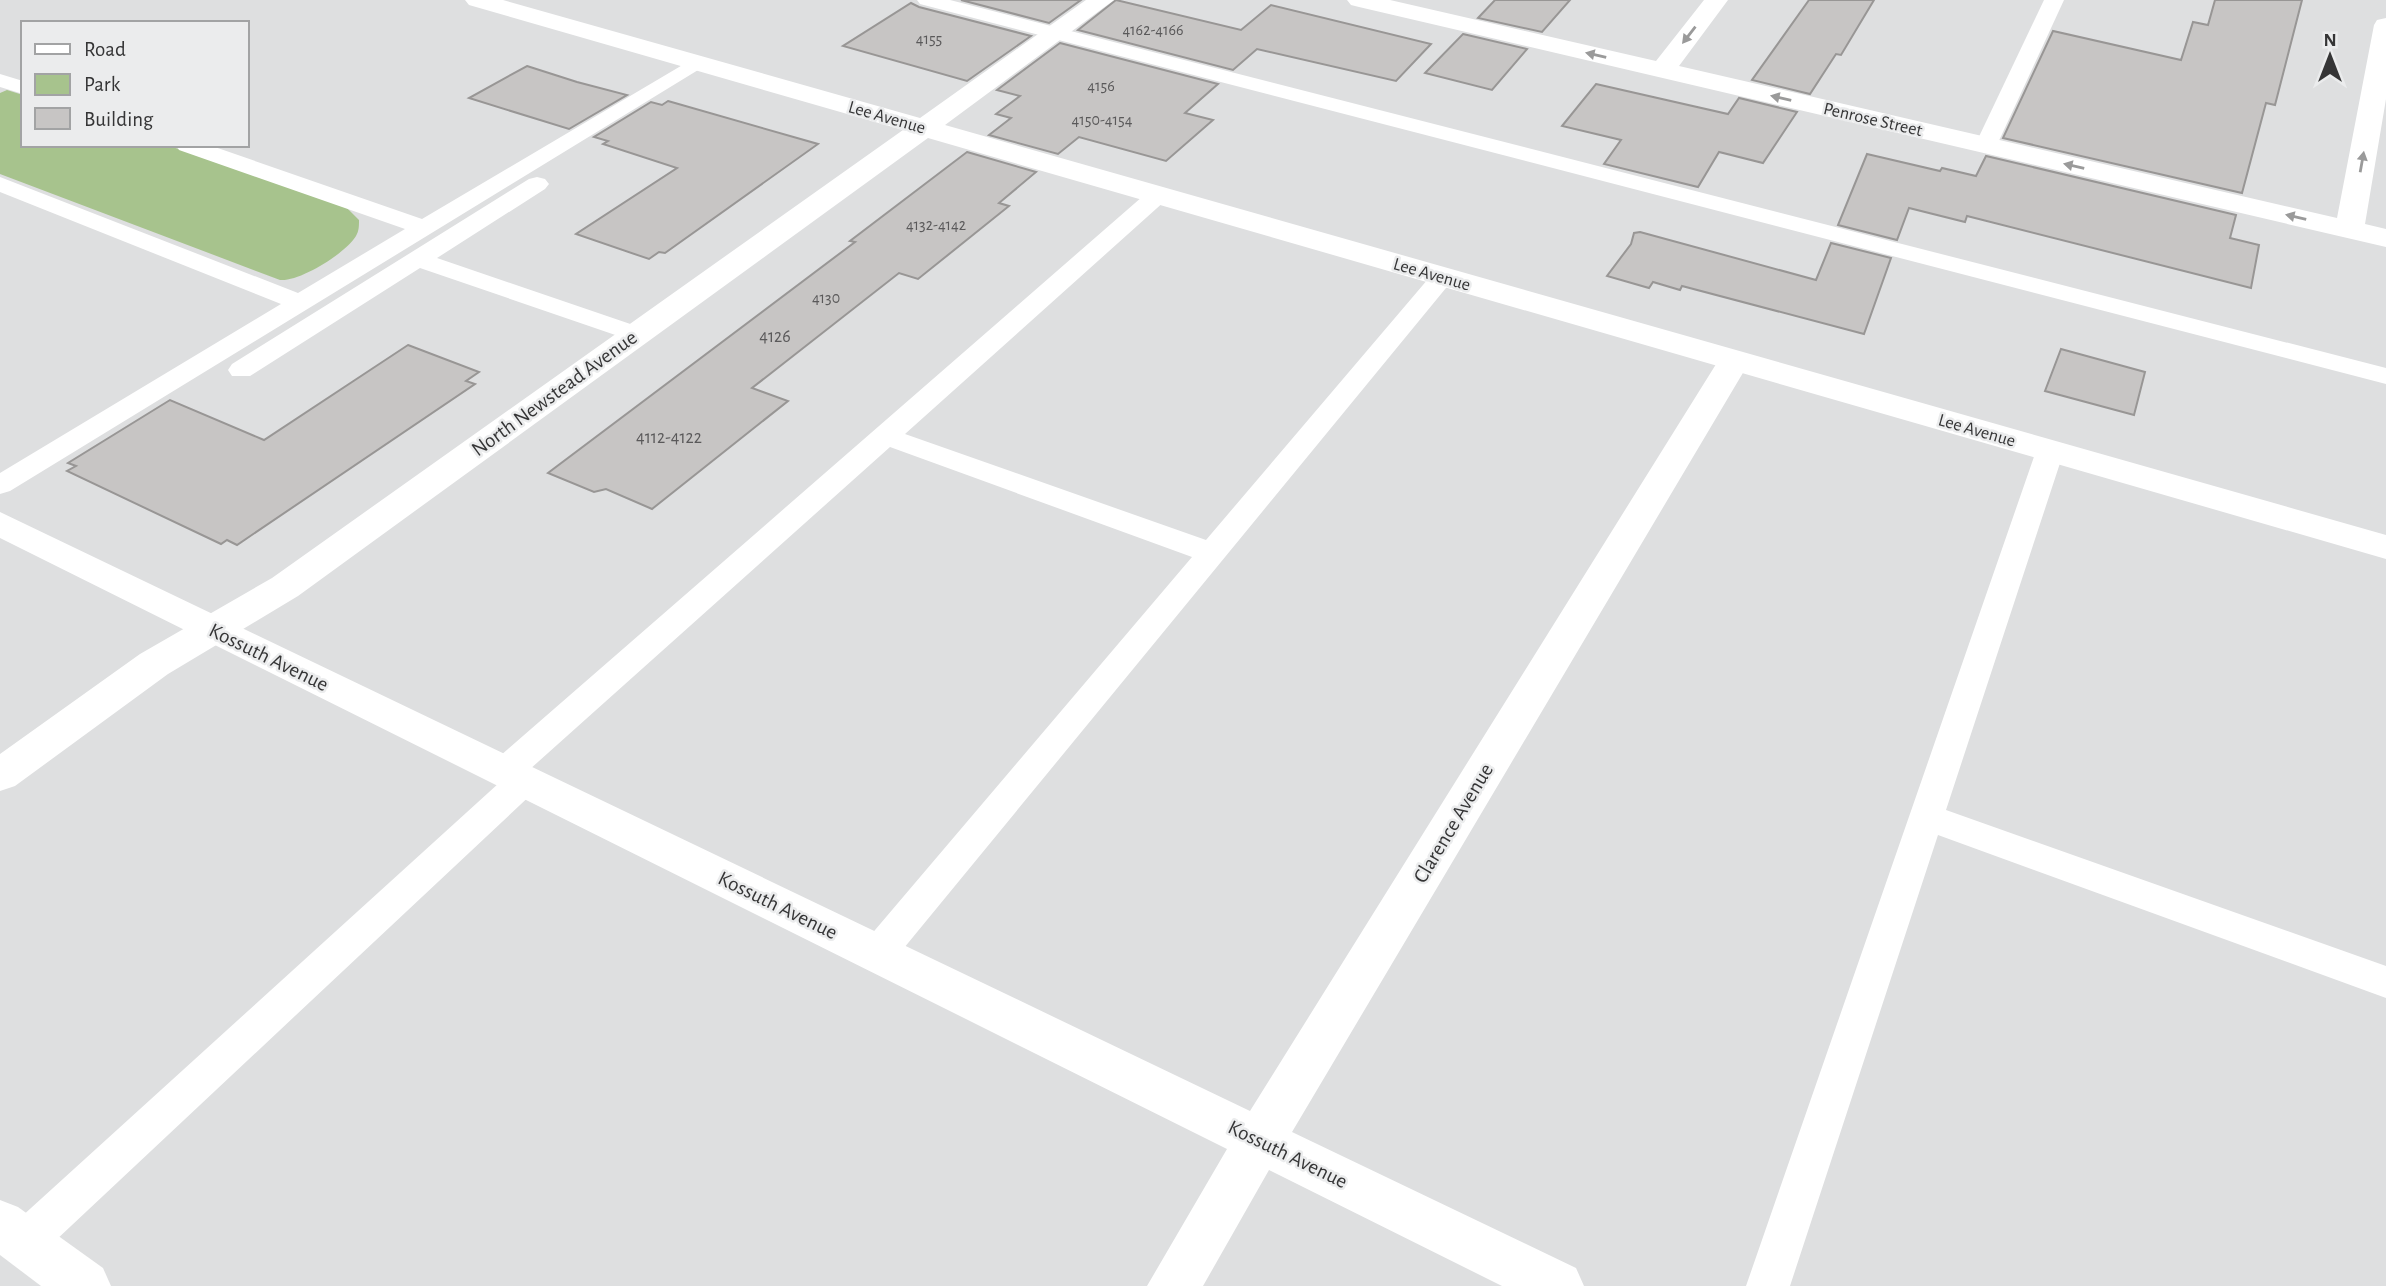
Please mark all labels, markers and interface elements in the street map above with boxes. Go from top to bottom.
legend [21,21,248,147]
north arrow [2295,21,2365,91]
house number: 4162-4166 [1122,22,1184,38]
one-way arrow [1682,26,1697,44]
house number: 4155 [916,31,942,47]
text: N [2323,31,2337,50]
text: Road [84,39,126,60]
one-way arrow [1585,49,1607,60]
text: Park [84,74,121,95]
house number: 4156 [1087,78,1115,94]
one-way arrow [1770,92,1792,103]
street label: Lee Avenue [846,98,927,138]
street label: Penrose Street [1822,100,1924,140]
text: Building [84,109,154,130]
house number: 4150-4154 [1072,112,1133,128]
one-way arrow [2356,151,2367,173]
one-way arrow [2063,160,2085,171]
one-way arrow [2285,211,2307,222]
house number: 4132-4142 [906,217,966,233]
street label: Lee Avenue [1391,255,1472,295]
house number: 4130 [812,290,840,306]
street label: North Newstead Avenue [468,326,641,460]
house number: 4126 [759,328,791,346]
street label: Lee Avenue [1936,411,2017,451]
house number: 4112-4122 [636,429,702,447]
street label: Kossuth Avenue [206,620,332,695]
street label: Clarence Avenue [1410,760,1497,887]
street label: Kossuth Avenue [715,868,841,943]
street label: Kossuth Avenue [1225,1117,1351,1192]

